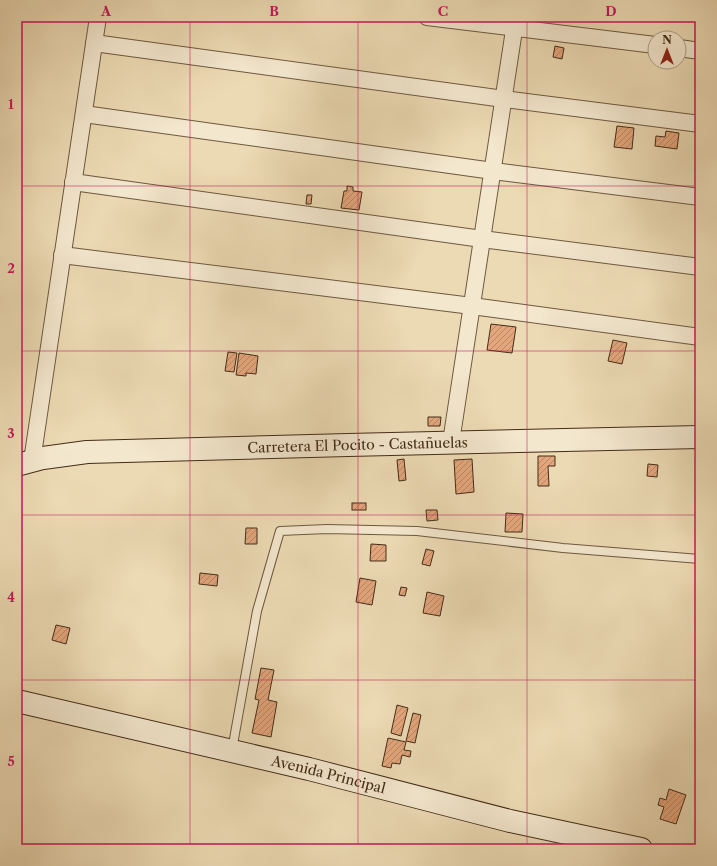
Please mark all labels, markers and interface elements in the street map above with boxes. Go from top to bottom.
text: A [100,3,112,19]
text: B [269,3,279,19]
text: C [438,3,448,19]
text: D [605,3,617,19]
north arrow [647,30,687,70]
text: N [662,33,672,47]
text: 1 [8,96,14,112]
text: 2 [7,260,15,276]
text: 3 [7,425,15,441]
street label: Carretera El Pocito - Castañuelas [247,433,468,457]
text: 4 [7,589,15,605]
street label: Avenida Principal [269,751,387,797]
text: 5 [7,753,15,769]

